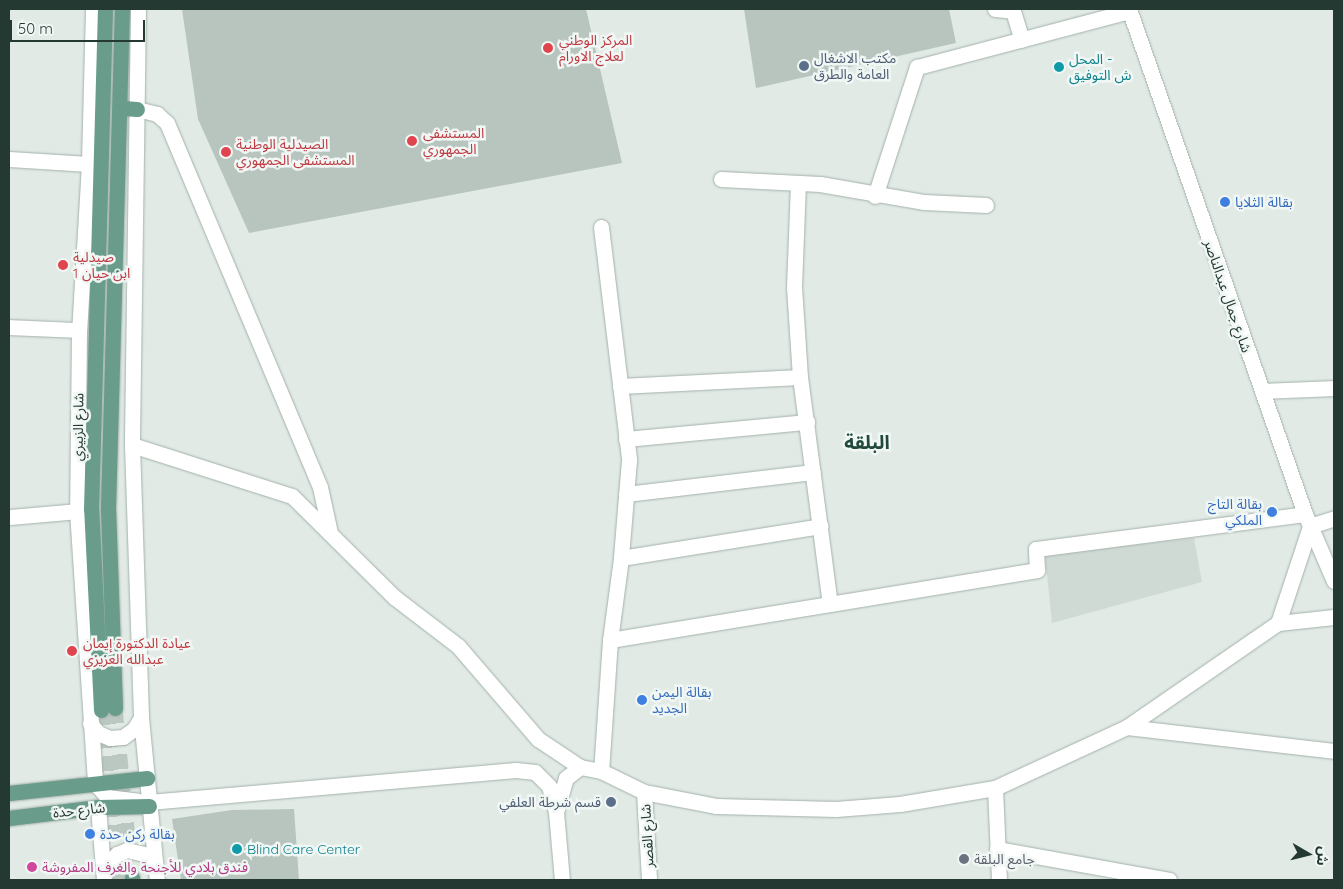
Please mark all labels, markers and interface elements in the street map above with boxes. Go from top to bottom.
scale bar [12,10,148,42]
text: 50 m [18,19,53,38]
place label: المركز الوطني لعلاج الاورام [559,32,632,64]
marker: المركز الوطني لعلاج الاورام [541,41,555,55]
place label: مكتب الاشغال العامة والطرق [814,50,896,82]
place label: المحل - ش التوفيق [1069,51,1131,84]
marker: مكتب الاشغال العامة والطرق [798,60,810,72]
marker: المحل - ش التوفيق [1053,61,1065,73]
place label: المستشفى الجمهوري [423,125,484,158]
marker: المستشفى الجمهوري [405,134,419,148]
place label: الصيدلية الوطنية المستشفى الجمهوري [236,136,355,168]
marker: الصيدلية الوطنية المستشفى الجمهوري [220,146,232,158]
place label: بقالة الثلايا [1235,194,1293,210]
marker: بقالة الثلايا [1219,196,1231,208]
street label: شارع جمال عبدالناصر [1201,237,1255,355]
place label: صيدلية ابن حيان 1 [73,249,130,282]
marker: صيدلية ابن حيان 1 [57,259,69,271]
street label: شارع الزبيري [69,393,87,461]
district label: البلقة [844,432,890,454]
place label: بقالة التاج الملكي [1208,496,1262,528]
marker: بقالة التاج الملكي [1266,506,1278,518]
place label: عيادة الدكتورة إيمان عبدالله العزيزي [83,635,191,668]
marker: عيادة الدكتورة إيمان عبدالله العزيزي [65,644,79,658]
place label: بقالة اليمن الجديد [652,684,712,716]
marker: بقالة اليمن الجديد [636,694,648,706]
place label: قسم شرطة العلفي [499,794,601,810]
marker: قسم شرطة العلفي [605,796,617,808]
street label: شارع حدة [52,799,106,821]
street label: شارع القصر [637,804,657,868]
place label: بقالة ركن حدة [100,826,175,842]
marker: بقالة ركن حدة [84,828,96,840]
north arrow [1283,829,1333,879]
place label: Blind Care Center [247,841,360,857]
marker: Blind Care Center [231,843,243,855]
text: ش [1313,845,1333,867]
place label: جامع البلقة [974,851,1035,867]
marker: جامع البلقة [958,853,970,865]
place label: فندق بلادي للأجنحة والغرف المفروشة [42,859,248,875]
marker: فندق بلادي للأجنحة والغرف المفروشة [26,861,38,873]

